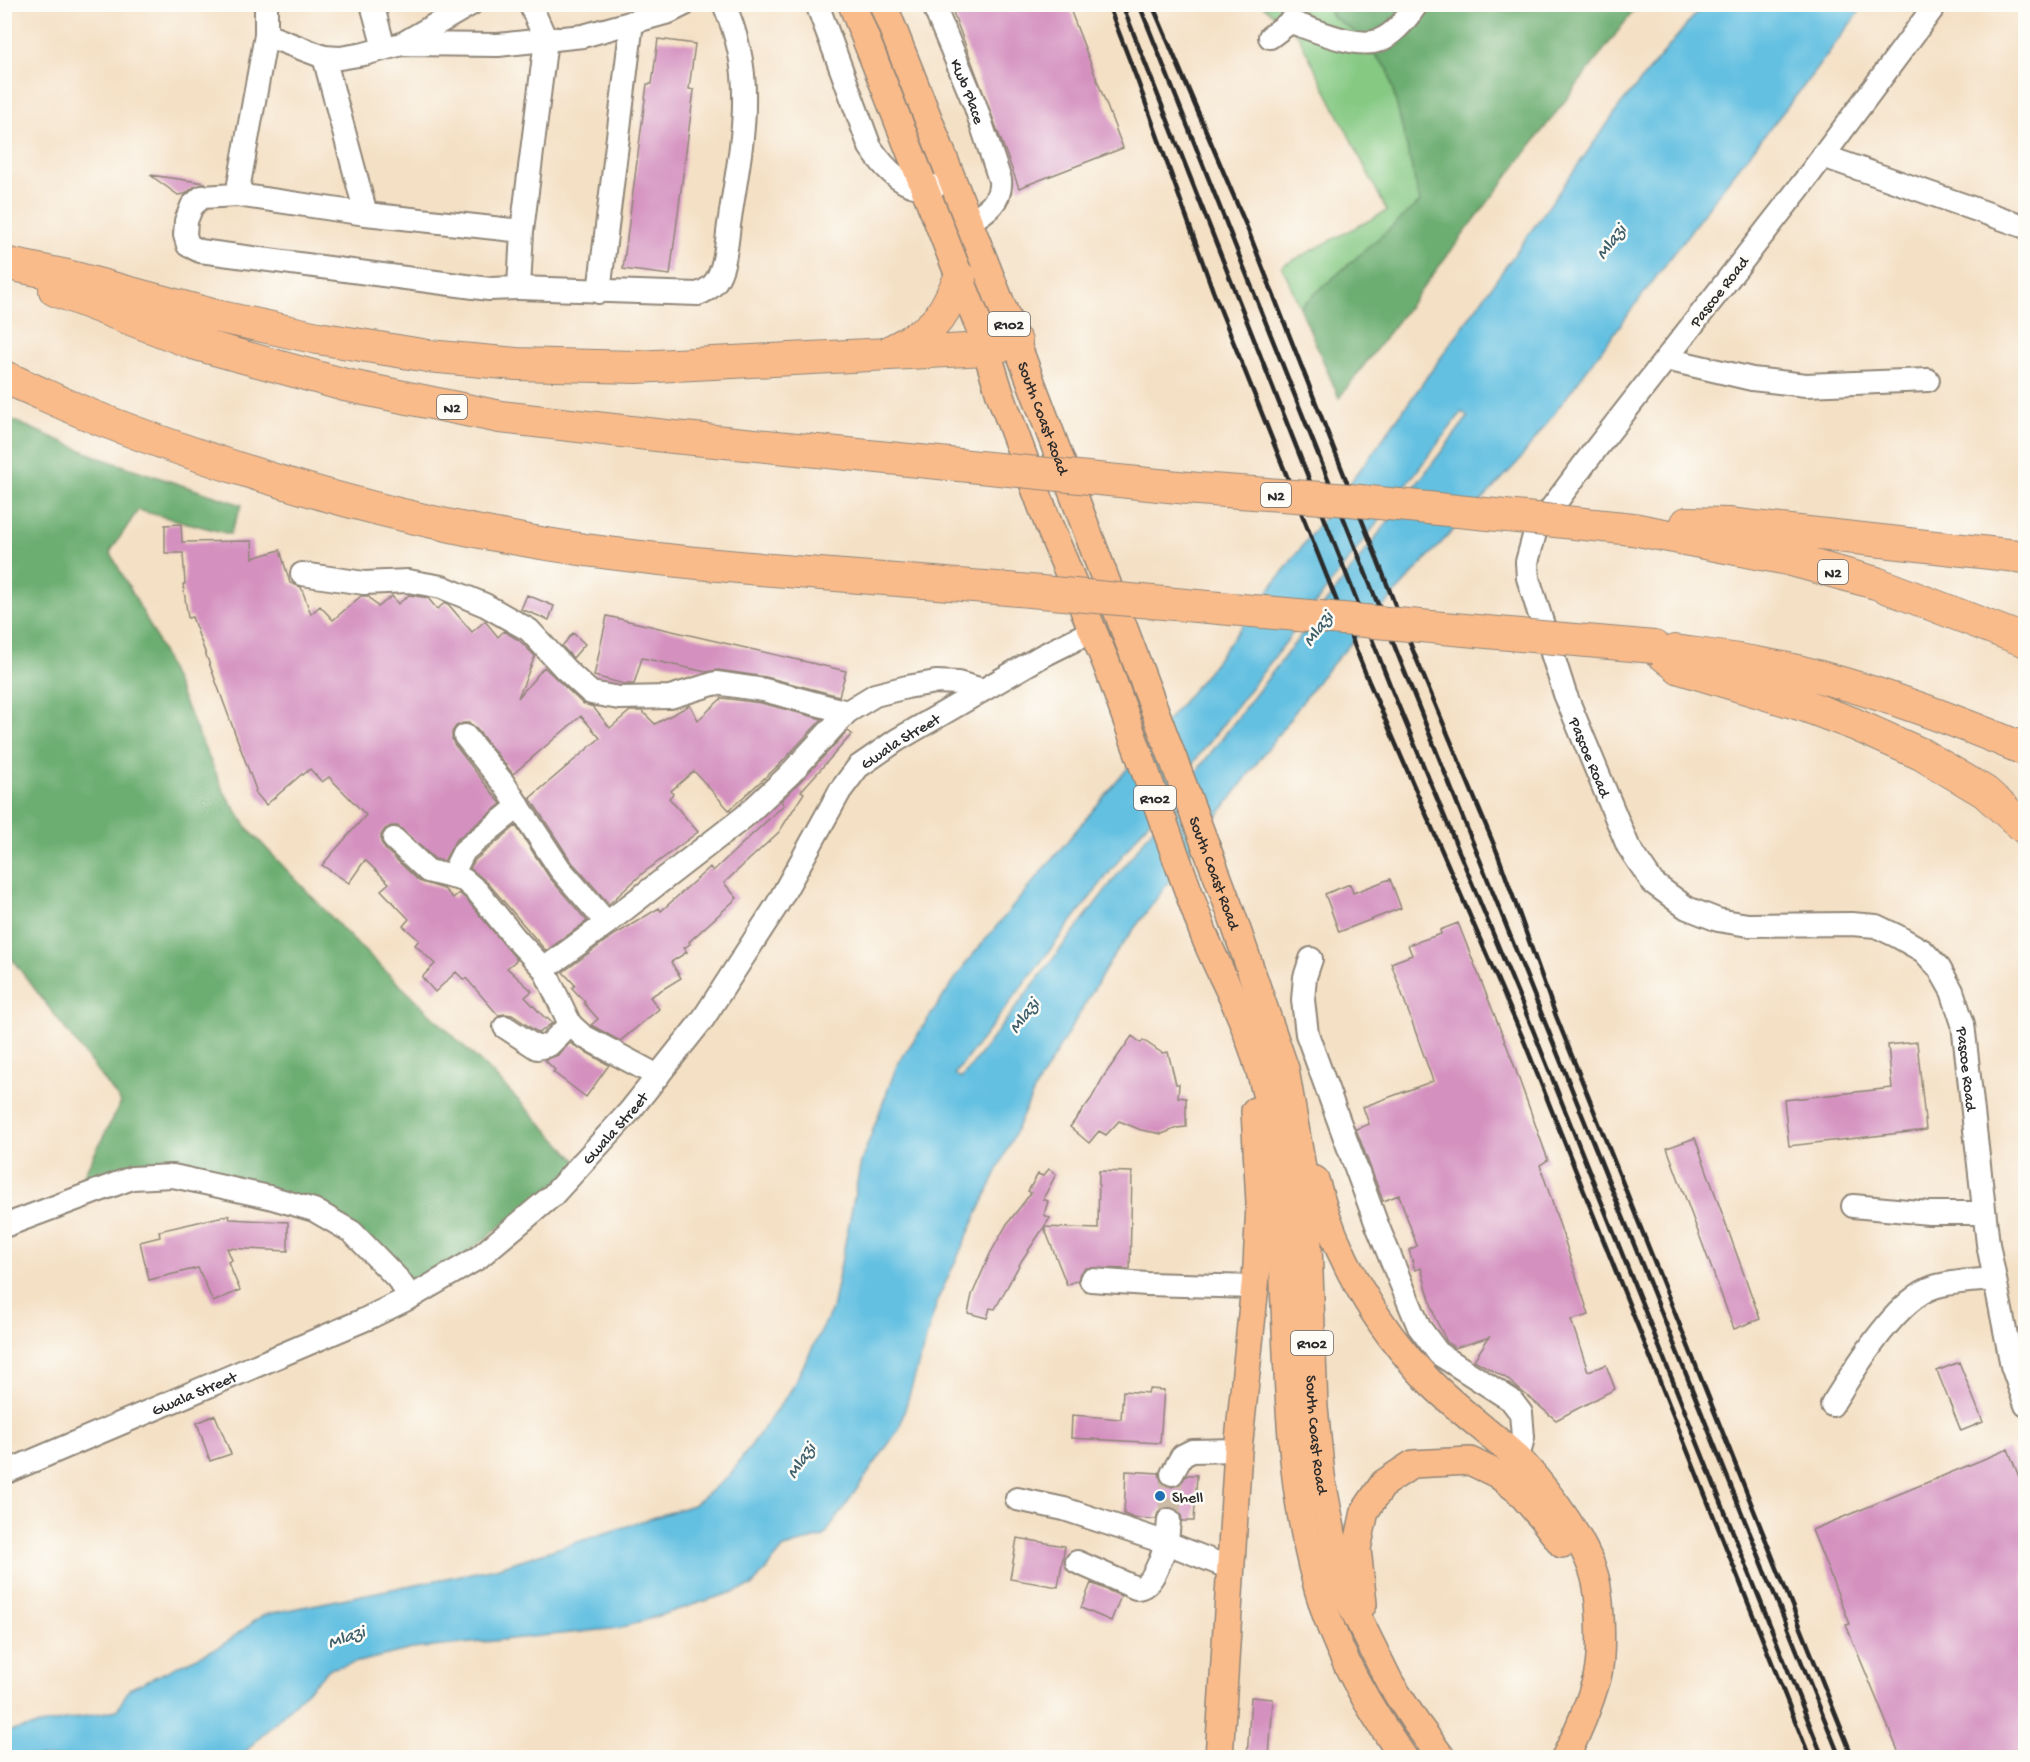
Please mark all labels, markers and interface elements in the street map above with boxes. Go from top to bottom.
street label: Kwb Place [944,57,987,128]
water label: Mlazi [1592,219,1633,264]
street label: Pascoe Road [1687,253,1755,333]
road number: R102 [988,312,1030,336]
street label: South Coast Road [1011,360,1072,479]
road number: N2 [437,395,467,419]
road number: N2 [1261,483,1291,507]
road number: N2 [1818,560,1848,584]
water label: Mlazi [1299,606,1340,651]
street label: Gwala Street [858,710,946,775]
street label: Pascoe Road [1562,715,1613,802]
road number: R102 [1134,786,1176,810]
street label: South Coast Road [1183,814,1243,934]
water label: Mlazi [1005,993,1046,1038]
street label: Pascoe Road [1950,1025,1979,1114]
street label: Gwala Street [580,1089,655,1170]
road number: R102 [1291,1331,1333,1355]
street label: Gwala Street [150,1369,242,1422]
street label: South Coast Road [1300,1375,1331,1498]
water label: Mlazi [783,1438,823,1483]
marker: Shell [1153,1489,1167,1503]
place label: Shell [1172,1490,1203,1509]
water label: Mlazi [325,1622,370,1655]

